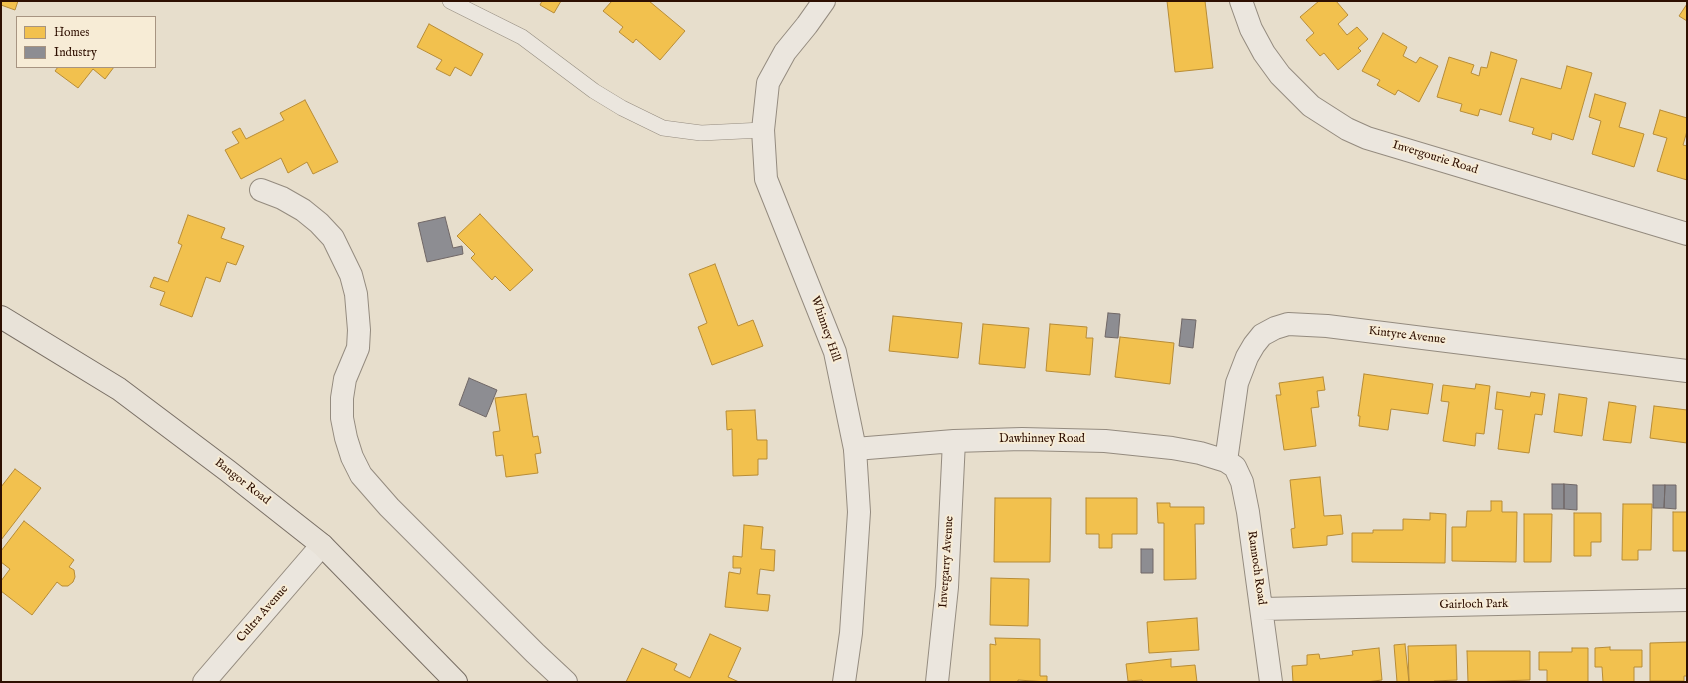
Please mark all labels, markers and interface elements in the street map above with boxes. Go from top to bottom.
legend [16,16,156,68]
text: Homes [54,25,90,40]
text: Industry [54,45,97,60]
street label: Invergourie Road [1391,138,1479,178]
street label: Whinney Hill [807,294,843,364]
street label: Kintyre Avenue [1368,324,1446,348]
street label: Dawhinney Road [999,433,1085,447]
street label: Bangor Road [211,456,273,508]
street label: Invergarry Avenue [937,515,957,609]
street label: Rannoch Road [1244,530,1268,606]
street label: Cultra Avenue [234,582,292,646]
street label: Gairloch Park [1439,597,1509,613]

